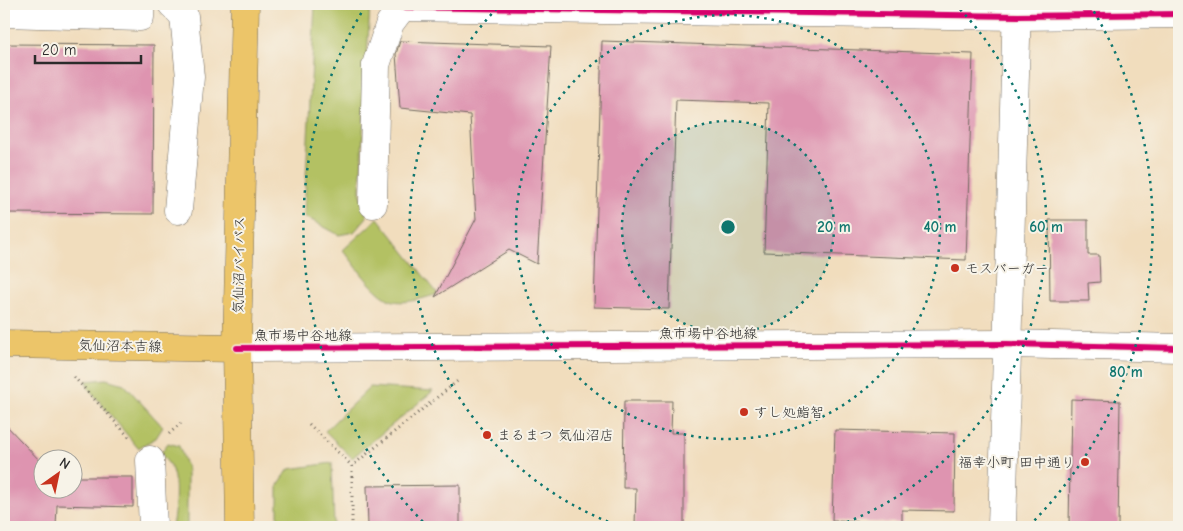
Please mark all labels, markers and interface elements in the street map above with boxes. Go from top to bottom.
scale bar [35,32,141,64]
text: 20 m [42,41,76,59]
street label: 気仙沼バイパス [230,216,248,314]
centre of rings [719,218,737,236]
text: 20 m [817,218,851,236]
text: 40 m [924,218,957,236]
text: 60 m [1029,218,1063,236]
place label: モスバーガー [965,260,1049,277]
marker: モスバーガー [949,262,961,274]
street label: 魚市場中谷地線 [659,325,757,342]
street label: 魚市場中谷地線 [254,327,352,344]
street label: 気仙沼本吉線 [78,337,162,355]
text: 80 m [1109,363,1143,381]
place label: すし処鮨智 [754,404,824,421]
marker: すし処鮨智 [738,406,750,418]
place label: まるまつ 気仙沼店 [497,427,614,444]
marker: まるまつ 気仙沼店 [481,429,493,441]
north arrow [32,448,82,498]
text: N [56,454,73,473]
place label: 福幸小町 田中通り [958,454,1075,471]
marker: 福幸小町 田中通り [1079,456,1091,468]

